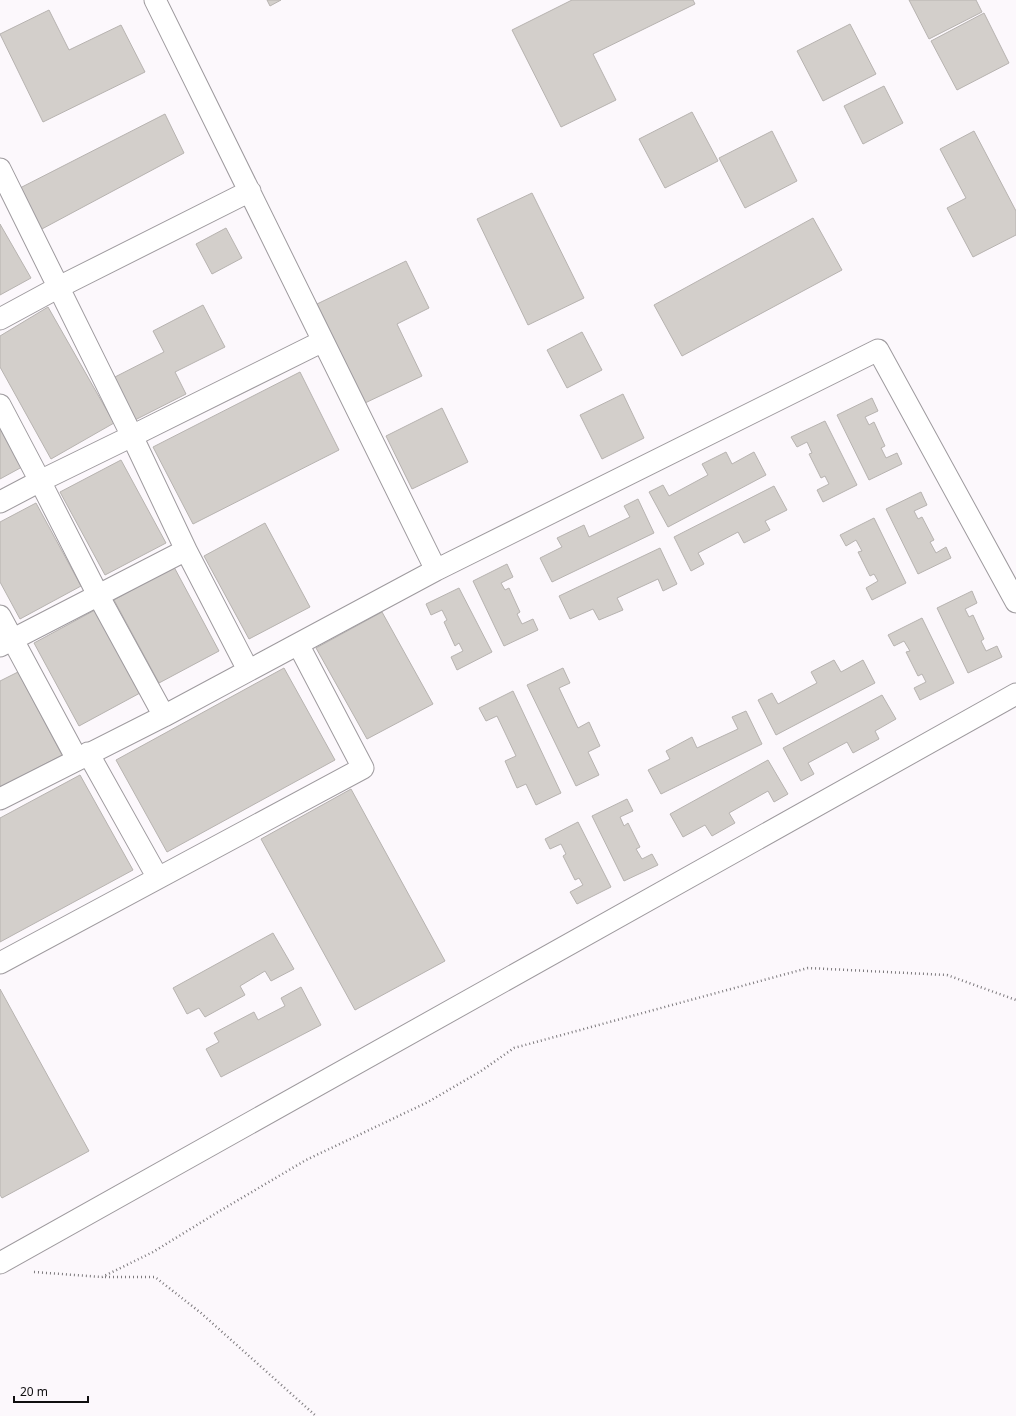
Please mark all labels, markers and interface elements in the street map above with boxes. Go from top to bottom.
scale bar [14,1378,88,1404]
text: 20 m [20,1383,48,1400]

